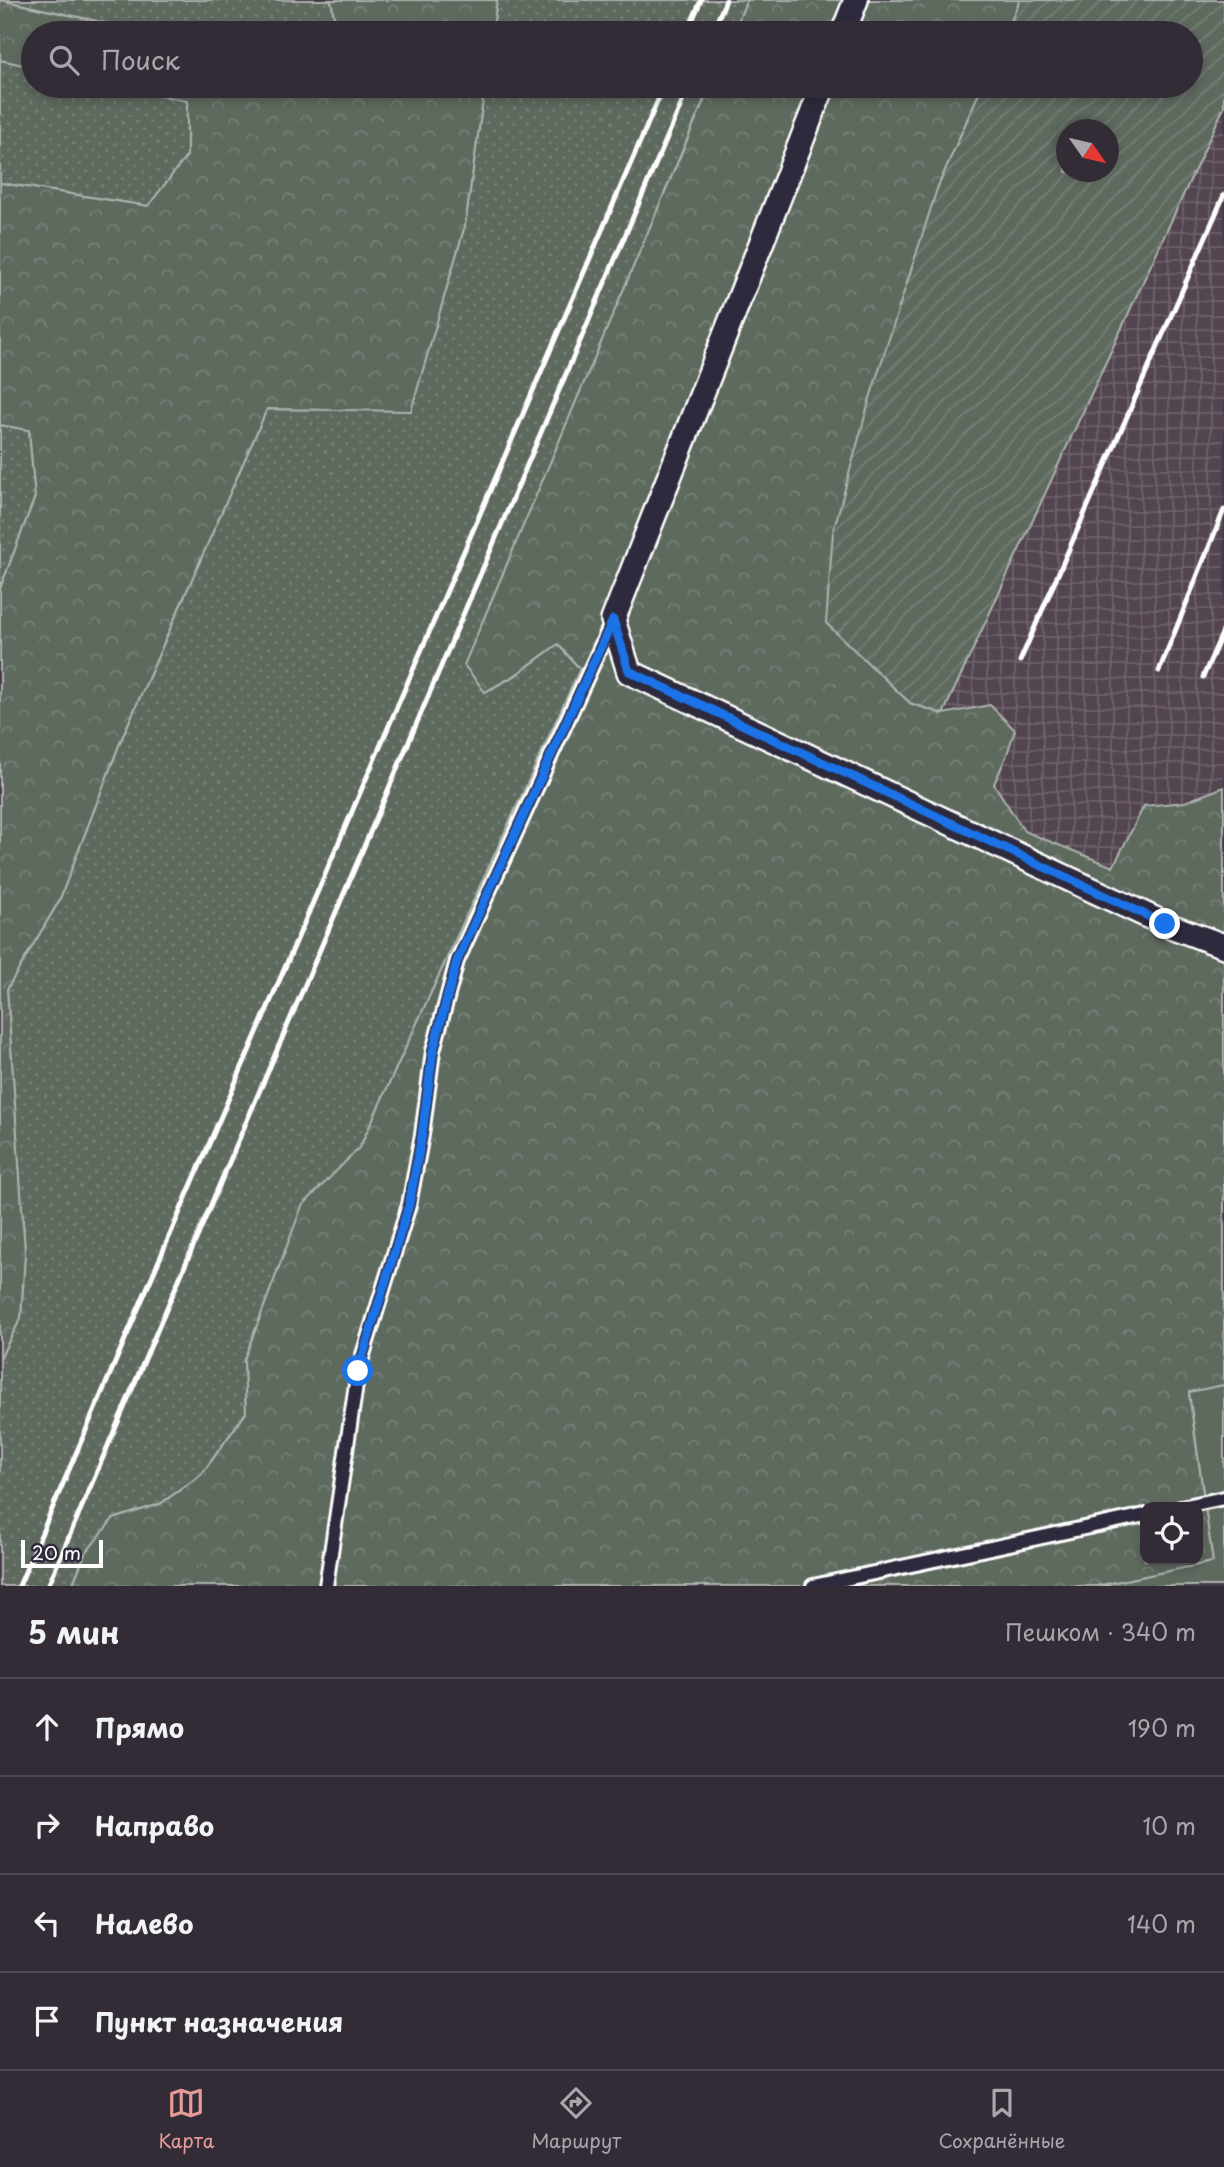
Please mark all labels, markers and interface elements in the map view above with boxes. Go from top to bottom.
search box [21,21,1203,98]
text: Поиск [101,40,180,79]
icon: search [45,41,83,79]
north arrow [1056,119,1119,182]
route end [1149,908,1180,939]
route start [342,1355,373,1386]
map controls [1140,1502,1203,1565]
button: locate [1140,1502,1203,1565]
scale bar [21,1537,103,1569]
text: 20 m [32,1538,81,1566]
text: 5 мин [28,1609,120,1654]
text: Пешком · 340 m [1005,1614,1196,1649]
icon: ahead [28,1708,66,1746]
text: Прямо [95,1708,184,1747]
text: 190 m [1128,1710,1196,1745]
icon: right [28,1806,66,1844]
text: Направо [95,1806,214,1845]
text: 10 m [1142,1808,1196,1843]
icon: left [28,1904,66,1942]
text: Налево [95,1904,193,1943]
text: 140 m [1127,1906,1196,1941]
icon: arrive [28,2002,66,2040]
text: Пункт назначения [95,2002,343,2041]
tab: Карта [159,2084,214,2154]
tab: Маршрут [531,2084,621,2154]
tab: Сохранённые [938,2084,1065,2154]

